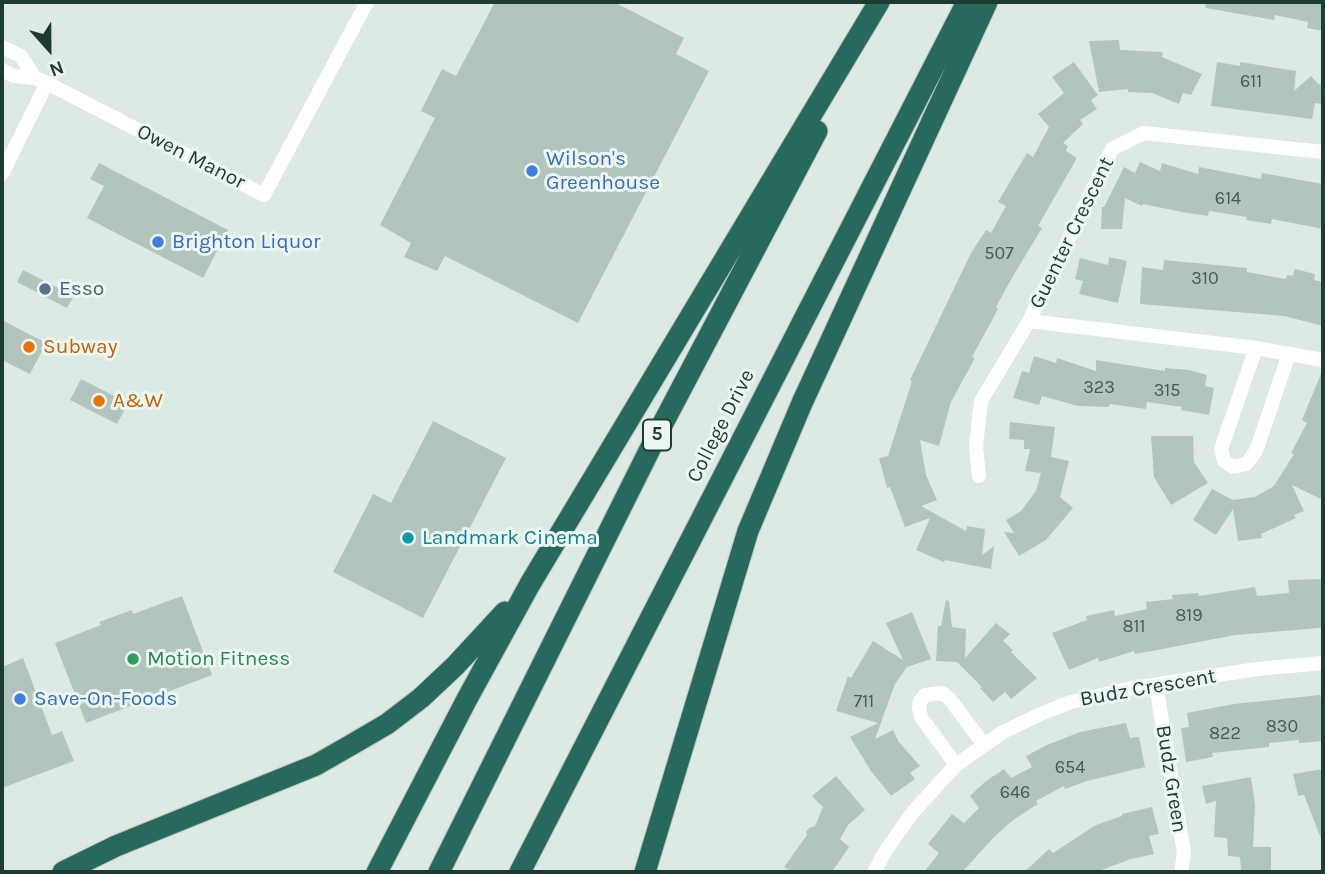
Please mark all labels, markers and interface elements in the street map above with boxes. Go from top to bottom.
north arrow [14,14,84,84]
text: N [46,56,67,81]
house number: 611 [1240,71,1262,93]
street label: Owen Manor [133,119,249,195]
place label: Wilson's Greenhouse [546,146,660,196]
street label: Guenter Crescent [1024,153,1120,313]
marker: Wilson's Greenhouse [524,163,540,179]
house number: 614 [1215,188,1241,210]
place label: Brighton Liquor [172,229,321,255]
marker: Brighton Liquor [150,234,166,250]
house number: 507 [984,243,1014,265]
house number: 310 [1191,268,1219,290]
place label: Esso [59,276,104,302]
marker: Esso [37,281,53,297]
place label: Subway [43,334,117,360]
marker: Subway [21,339,37,355]
street label: College Drive [682,365,760,487]
house number: 323 [1083,377,1115,399]
house number: 315 [1154,380,1180,402]
place label: A&W [113,388,163,414]
marker: A&W [91,393,107,409]
road number: 5 [643,420,671,450]
place label: Landmark Cinema [422,525,598,551]
marker: Landmark Cinema [400,530,416,546]
house number: 819 [1175,605,1203,627]
house number: 811 [1123,616,1145,638]
place label: Motion Fitness [147,646,290,672]
marker: Motion Fitness [125,651,141,667]
street label: Budz Crescent [1078,664,1218,712]
place label: Save-On-Foods [34,686,177,712]
marker: Save-On-Foods [12,691,28,707]
house number: 711 [854,691,874,713]
house number: 830 [1266,716,1298,738]
street label: Budz Green [1150,723,1192,835]
house number: 822 [1209,723,1241,745]
house number: 654 [1055,757,1085,779]
house number: 646 [1000,782,1030,804]

